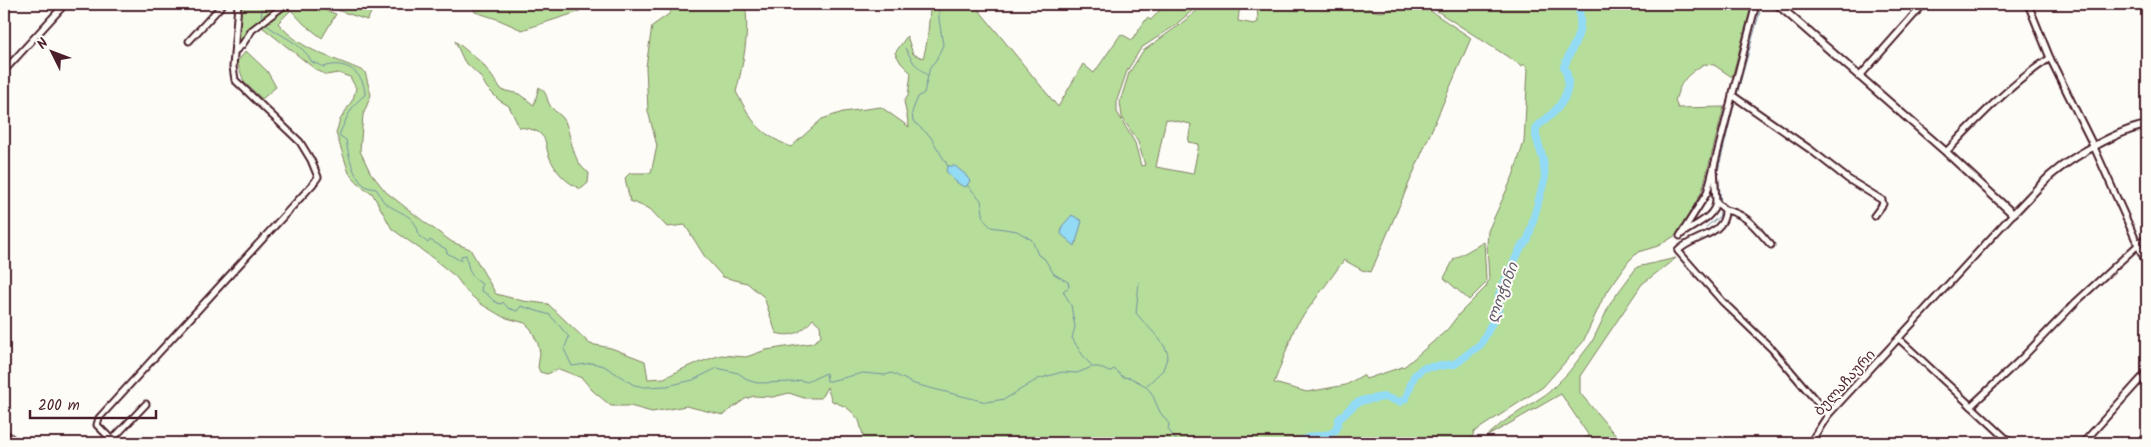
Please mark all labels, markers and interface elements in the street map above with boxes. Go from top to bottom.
north arrow [28,28,78,78]
text: N [32,33,54,55]
water label: ლოჭინი [1480,258,1526,327]
street label: ბულაჩაური [1809,345,1881,421]
scale bar [30,387,156,419]
text: 200 m [38,394,80,418]

